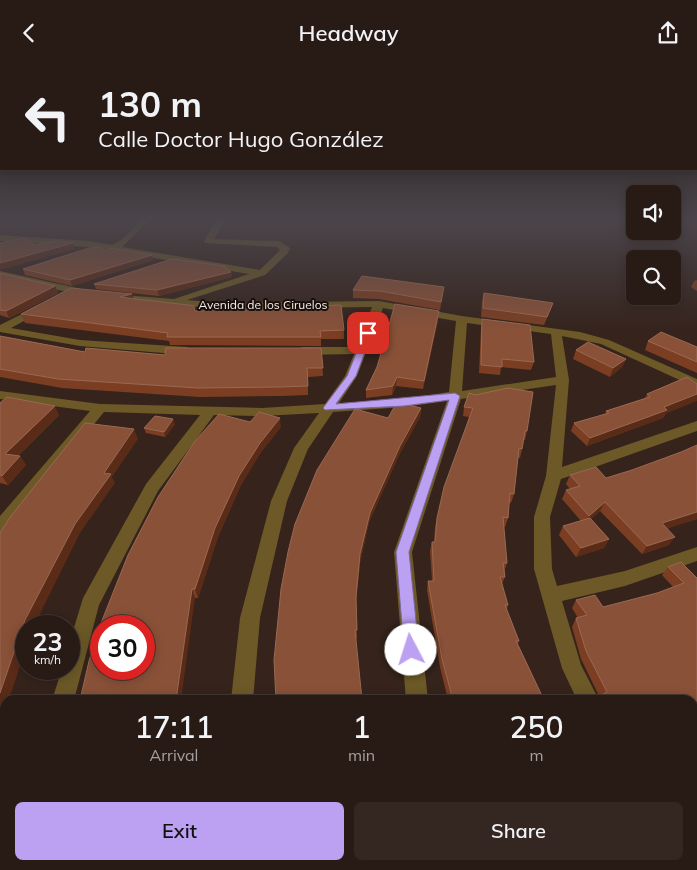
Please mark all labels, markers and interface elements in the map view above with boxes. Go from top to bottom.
icon: back [15,19,43,47]
text: Headway [299,19,398,47]
icon: share [654,19,682,47]
text: 130 m [98,82,202,126]
icon: left [15,85,80,150]
text: Calle Doctor Hugo González [98,125,384,153]
map controls [626,185,681,305]
button: sound [626,185,681,240]
button: search [626,250,681,305]
street label: Avenida de los Ciruelos [199,297,328,312]
pin [347,312,389,354]
icon: arrive [354,319,382,347]
speed limit sign: 30 [90,615,155,680]
position arrow [384,623,436,675]
text: 23 [32,626,63,657]
text: km/h [34,652,61,667]
text: 17:11 [134,708,214,746]
text: 1 [353,708,371,746]
text: 250 [510,708,564,746]
text: Arrival [150,745,198,765]
text: min [348,745,375,765]
text: m [530,745,544,765]
button: Exit [15,802,344,860]
button: Share [354,802,683,860]

